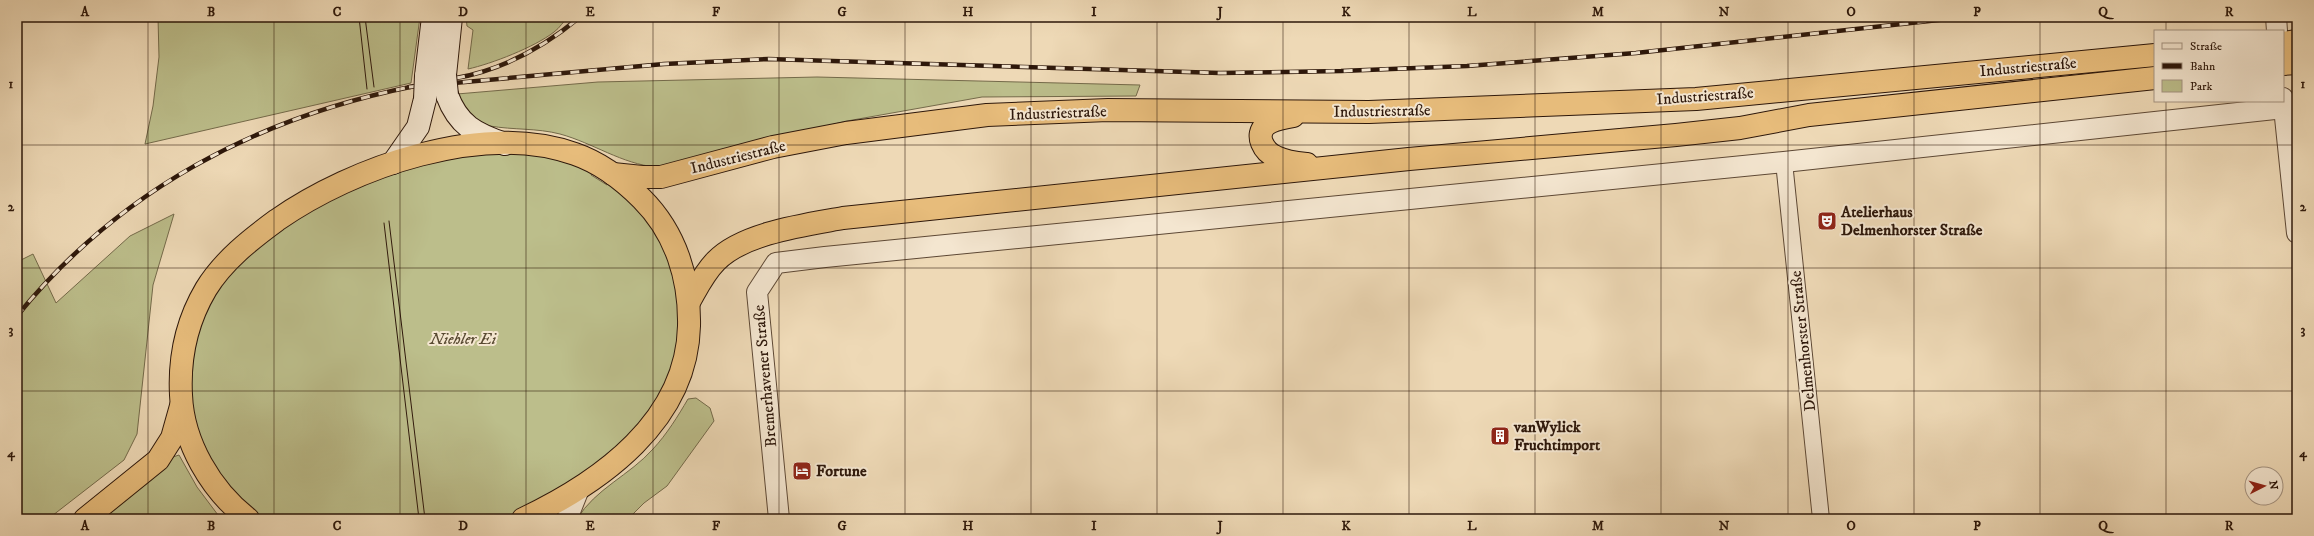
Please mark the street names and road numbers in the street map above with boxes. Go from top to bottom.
street label: Industriestraße [1979,53,2078,81]
street label: Industriestraße [1656,83,1755,109]
street label: Industriestraße [1333,100,1431,122]
street label: Industriestraße [1009,101,1107,125]
street label: Industriestraße [688,135,788,178]
street label: Delmenhorster Straße [1786,269,1820,412]
street label: Bremerhavener Straße [749,304,781,448]

